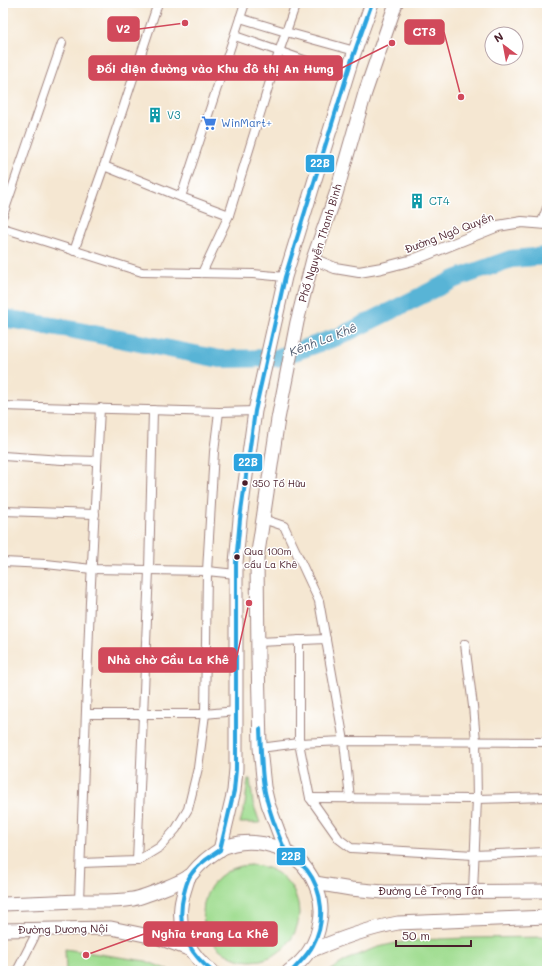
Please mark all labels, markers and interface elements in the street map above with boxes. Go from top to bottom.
callout: V2 [108,17,139,41]
text: V2 [116,20,131,36]
callout: CT3 [405,20,444,44]
text: CT3 [412,23,436,39]
north arrow [484,26,524,66]
text: N [491,29,506,46]
callout: Đối diện đường vào Khu đô thị An Hưng [89,56,342,80]
text: Đối diện đường vào Khu đô thị An Hưng [96,60,334,76]
building icon: V3 [146,106,164,124]
place label: V3 [167,107,181,122]
supermarket icon: WinMart+ [200,114,218,132]
place label: WinMart+ [221,115,272,130]
line badge: 22B [305,154,335,173]
text: 22B [310,155,330,170]
street label: Phố Nguyễn Thanh Bình [294,182,345,304]
building icon: CT4 [408,192,426,210]
place label: CT4 [429,193,450,208]
street label: Đường Ngô Quyền [402,209,496,256]
water label: Kênh La Khê [287,319,359,359]
line badge: 22B [233,453,263,472]
text: 22B [238,454,258,469]
place label: 350 Tố Hữu [252,476,306,490]
marker: 350 Tố Hữu [240,478,250,488]
place label: Qua 100m cầu La Khê [244,544,297,571]
marker: Qua 100m cầu La Khê [232,552,242,562]
callout: Nhà chờ Cầu La Khê [99,648,236,672]
text: Nhà chờ Cầu La Khê [107,651,229,667]
line badge: 22B [276,847,306,866]
text: 22B [281,848,301,863]
street label: Đường Lê Trọng Tấn [378,883,484,898]
street label: Đường Dương Nội [18,920,108,937]
callout: Nghĩa trang La Khê [144,922,277,946]
scale bar [396,922,471,948]
text: Nghĩa trang La Khê [151,925,269,941]
text: 50 m [402,927,430,943]

